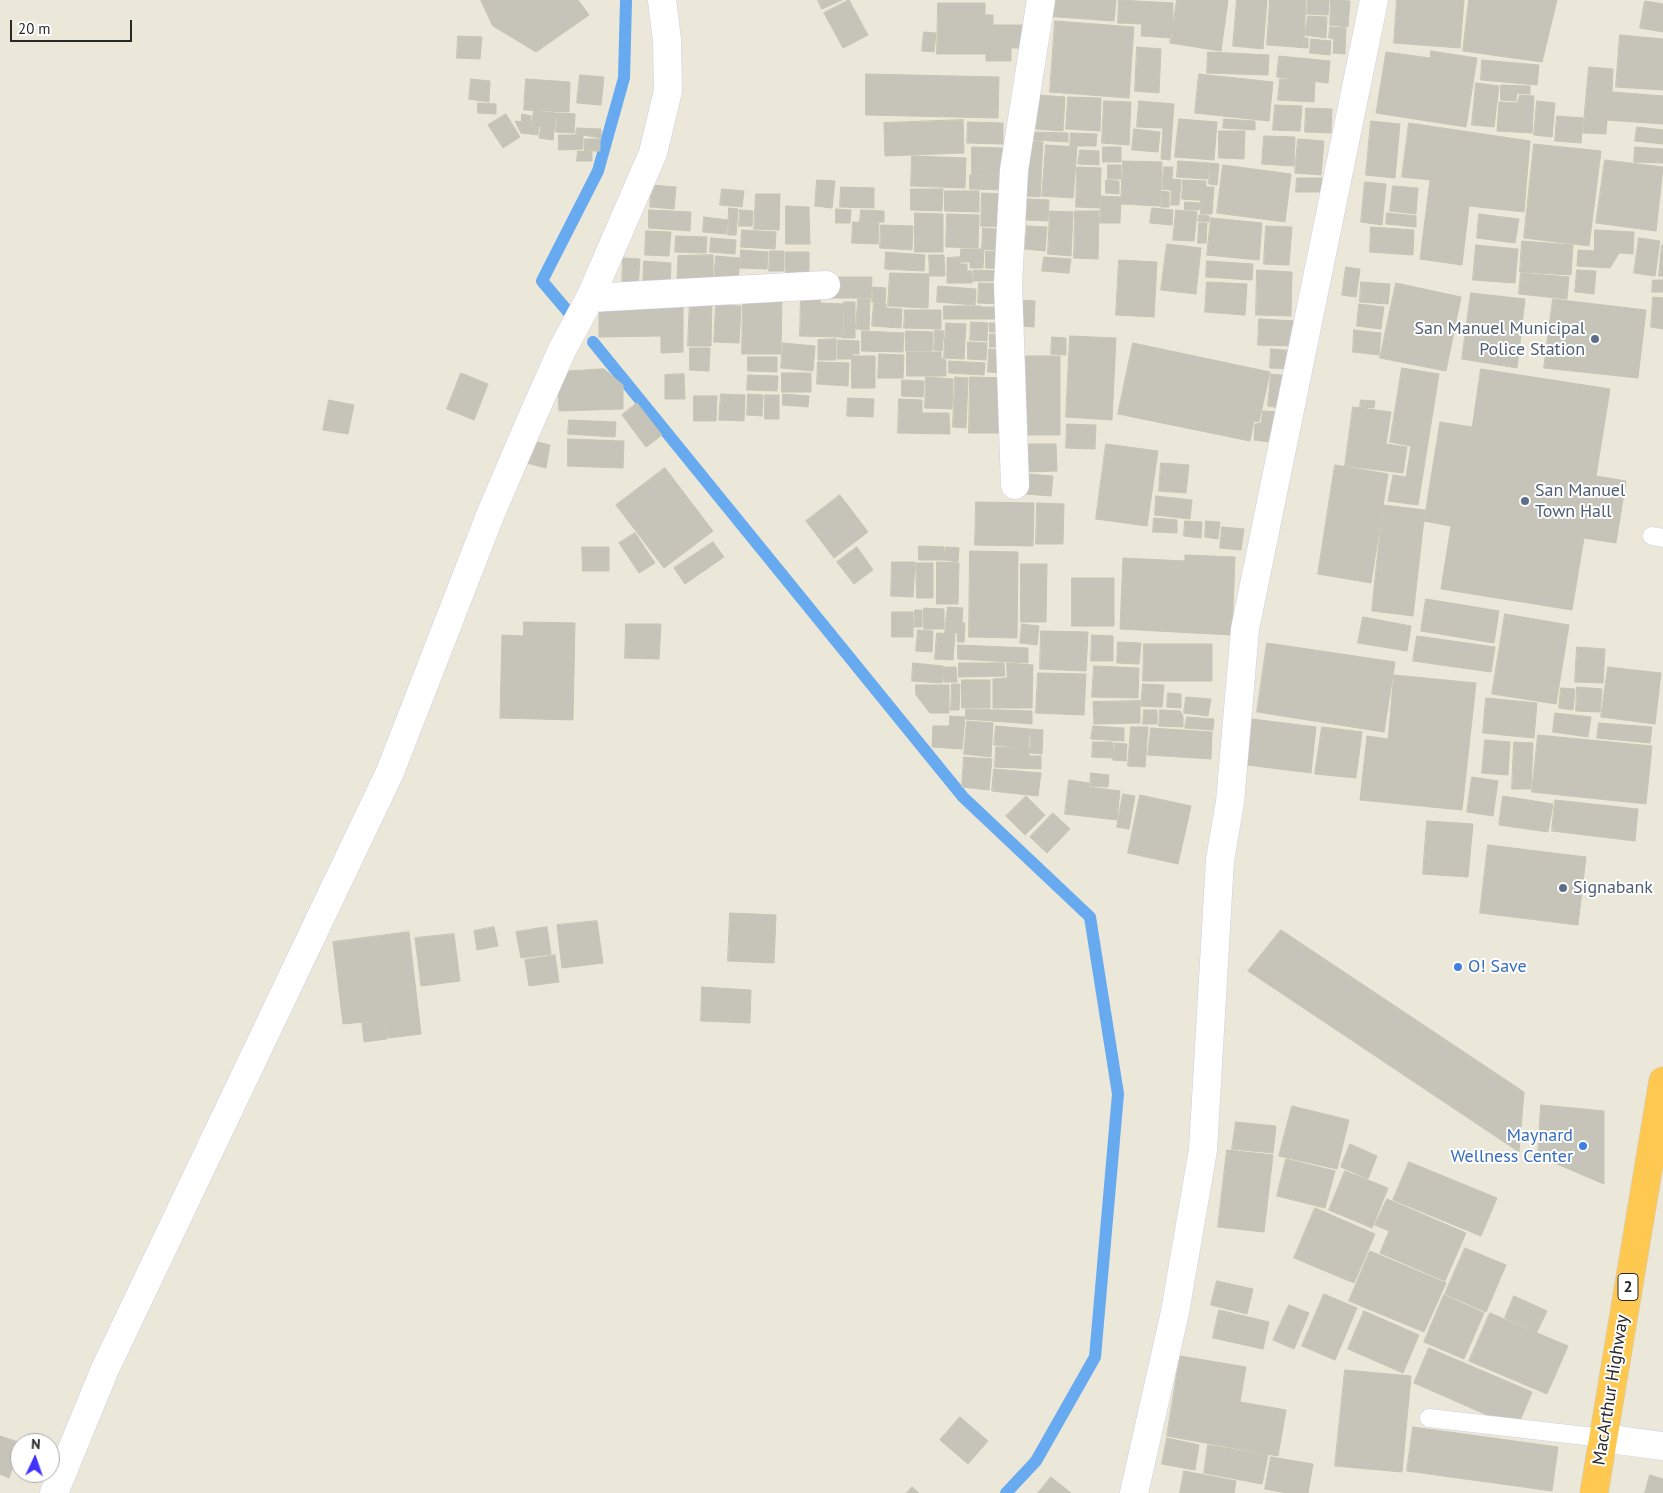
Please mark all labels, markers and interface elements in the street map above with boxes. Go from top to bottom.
scale bar [12,10,135,42]
text: 20 m [18,19,51,38]
place label: San Manuel Municipal Police Station [1414,318,1585,360]
marker: San Manuel Municipal Police Station [1589,333,1601,345]
place label: San Manuel Town Hall [1535,480,1625,522]
marker: San Manuel Town Hall [1519,495,1531,507]
place label: Signabank [1573,877,1653,899]
marker: Signabank [1557,882,1569,894]
place label: O! Save [1468,956,1527,978]
marker: O! Save [1452,961,1464,973]
place label: Maynard Wellness Center [1450,1125,1573,1168]
marker: Maynard Wellness Center [1577,1140,1589,1152]
road number: 2 [1618,1274,1638,1300]
street label: MacArthur Highway [1588,1313,1634,1467]
north arrow [10,1433,60,1483]
text: N [31,1435,41,1453]

